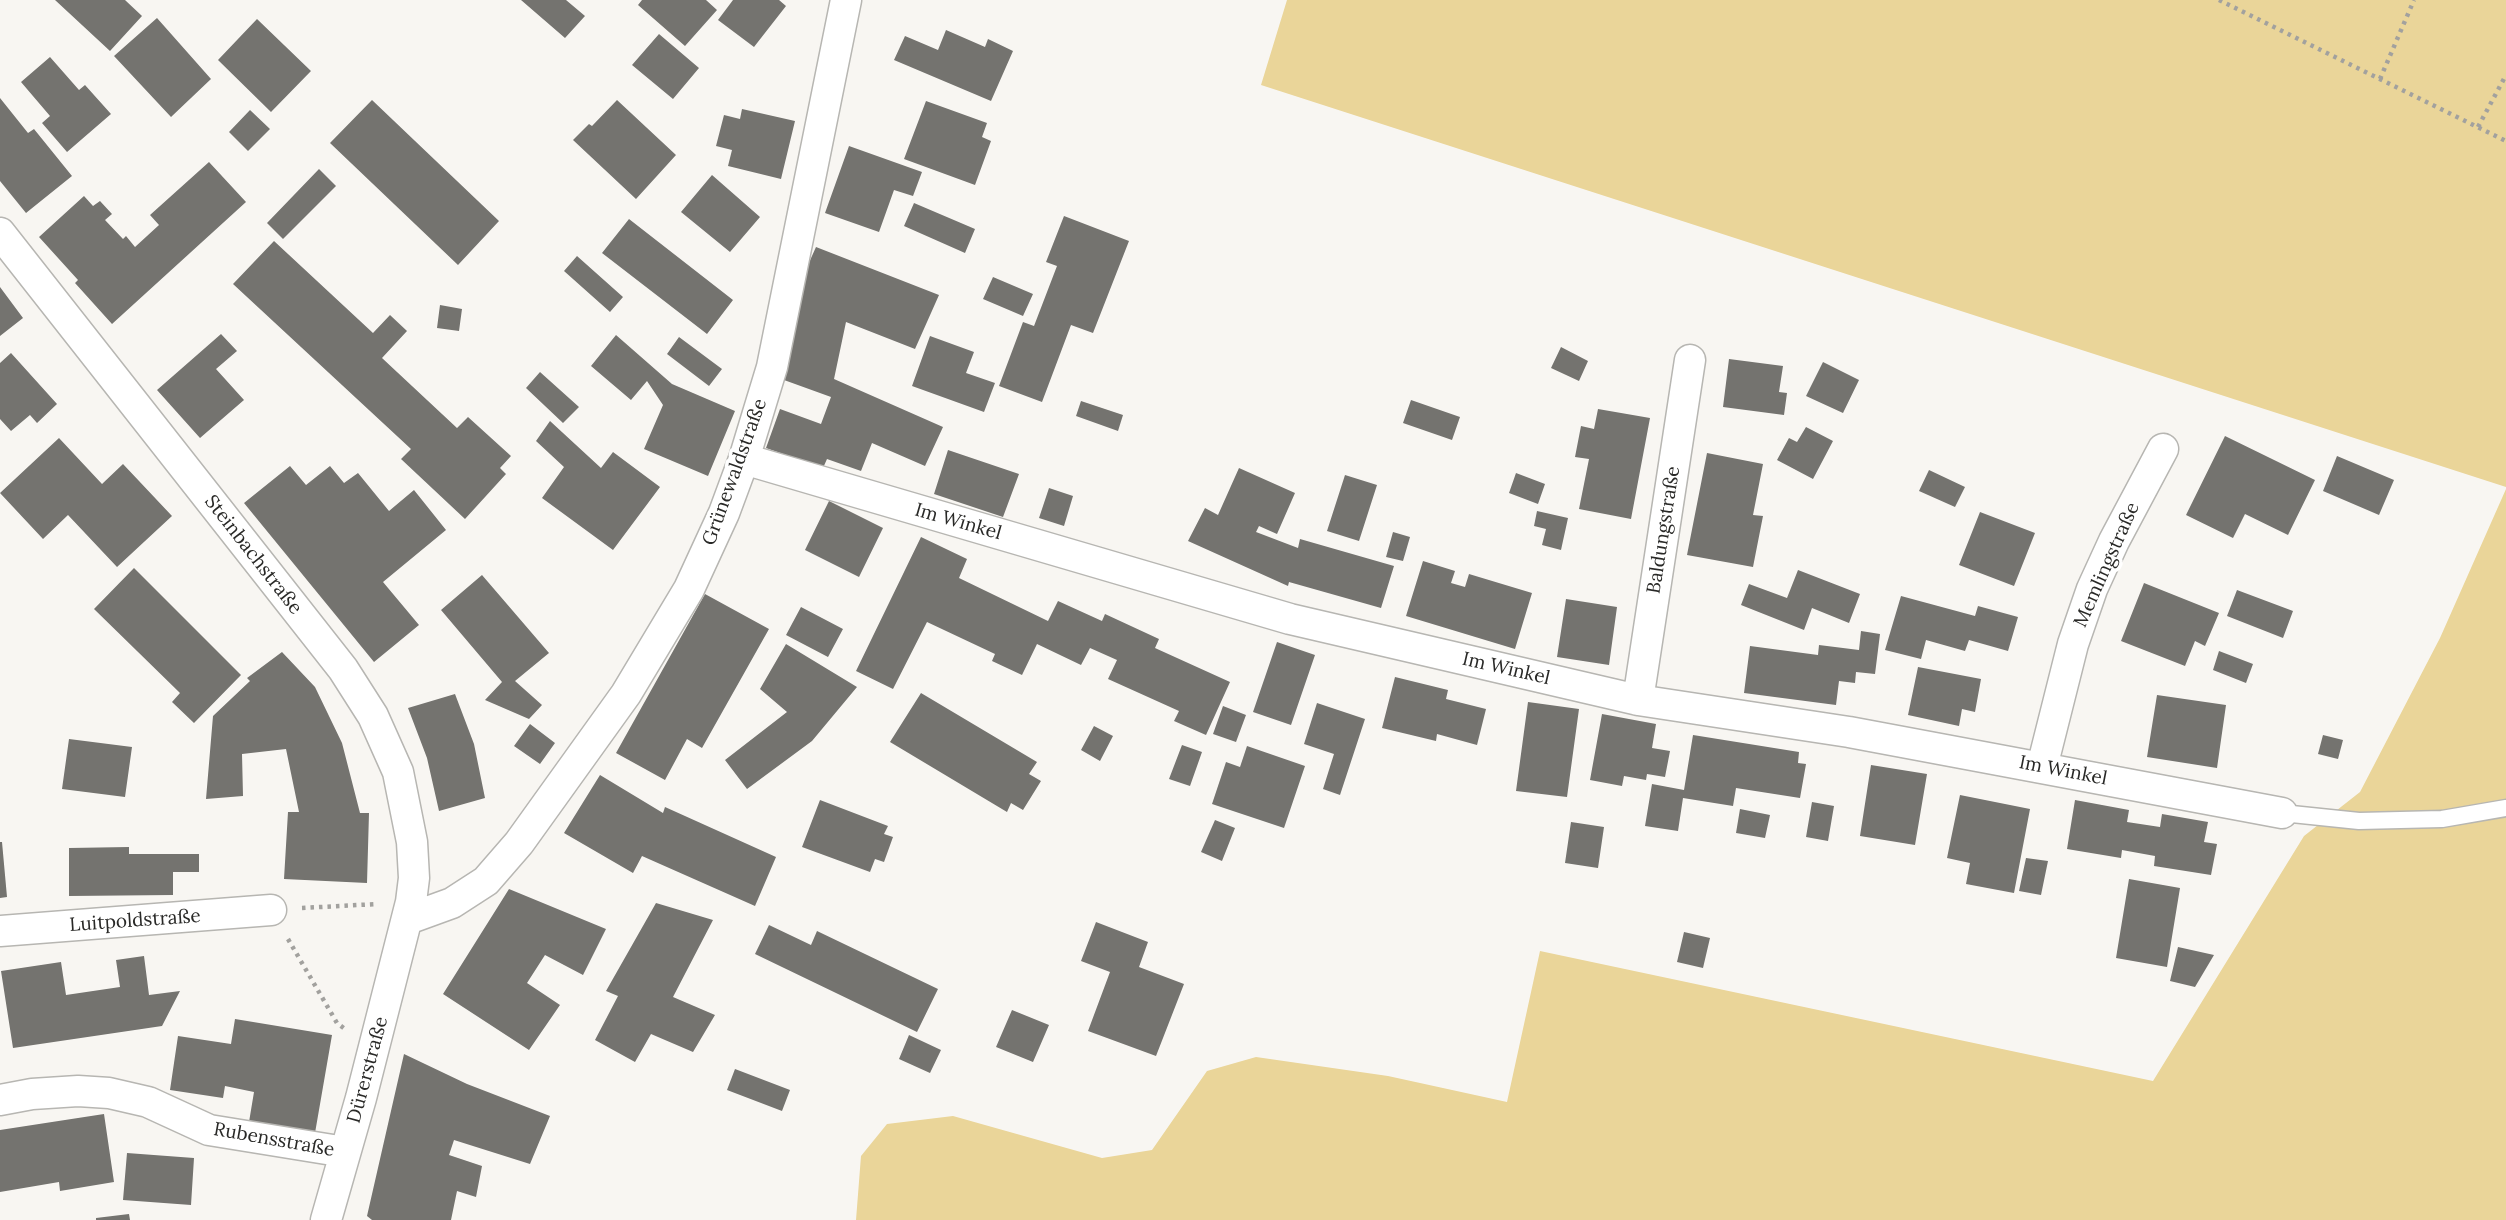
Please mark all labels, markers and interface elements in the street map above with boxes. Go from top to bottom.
street label: Grünewaldstraße [698,396,772,548]
street label: Baldungstraße [1643,465,1685,595]
street label: Steinbachstraße [199,491,307,619]
street label: Im Winkel [912,499,1004,545]
street label: Memlingstraße [2069,499,2145,631]
street label: Im Winkel [1460,648,1552,690]
street label: Im Winkel [2017,751,2109,791]
street label: Luitpoldstraße [69,905,201,937]
street label: Dürerstraße [343,1014,393,1126]
street label: Rubensstraße [212,1118,336,1162]

